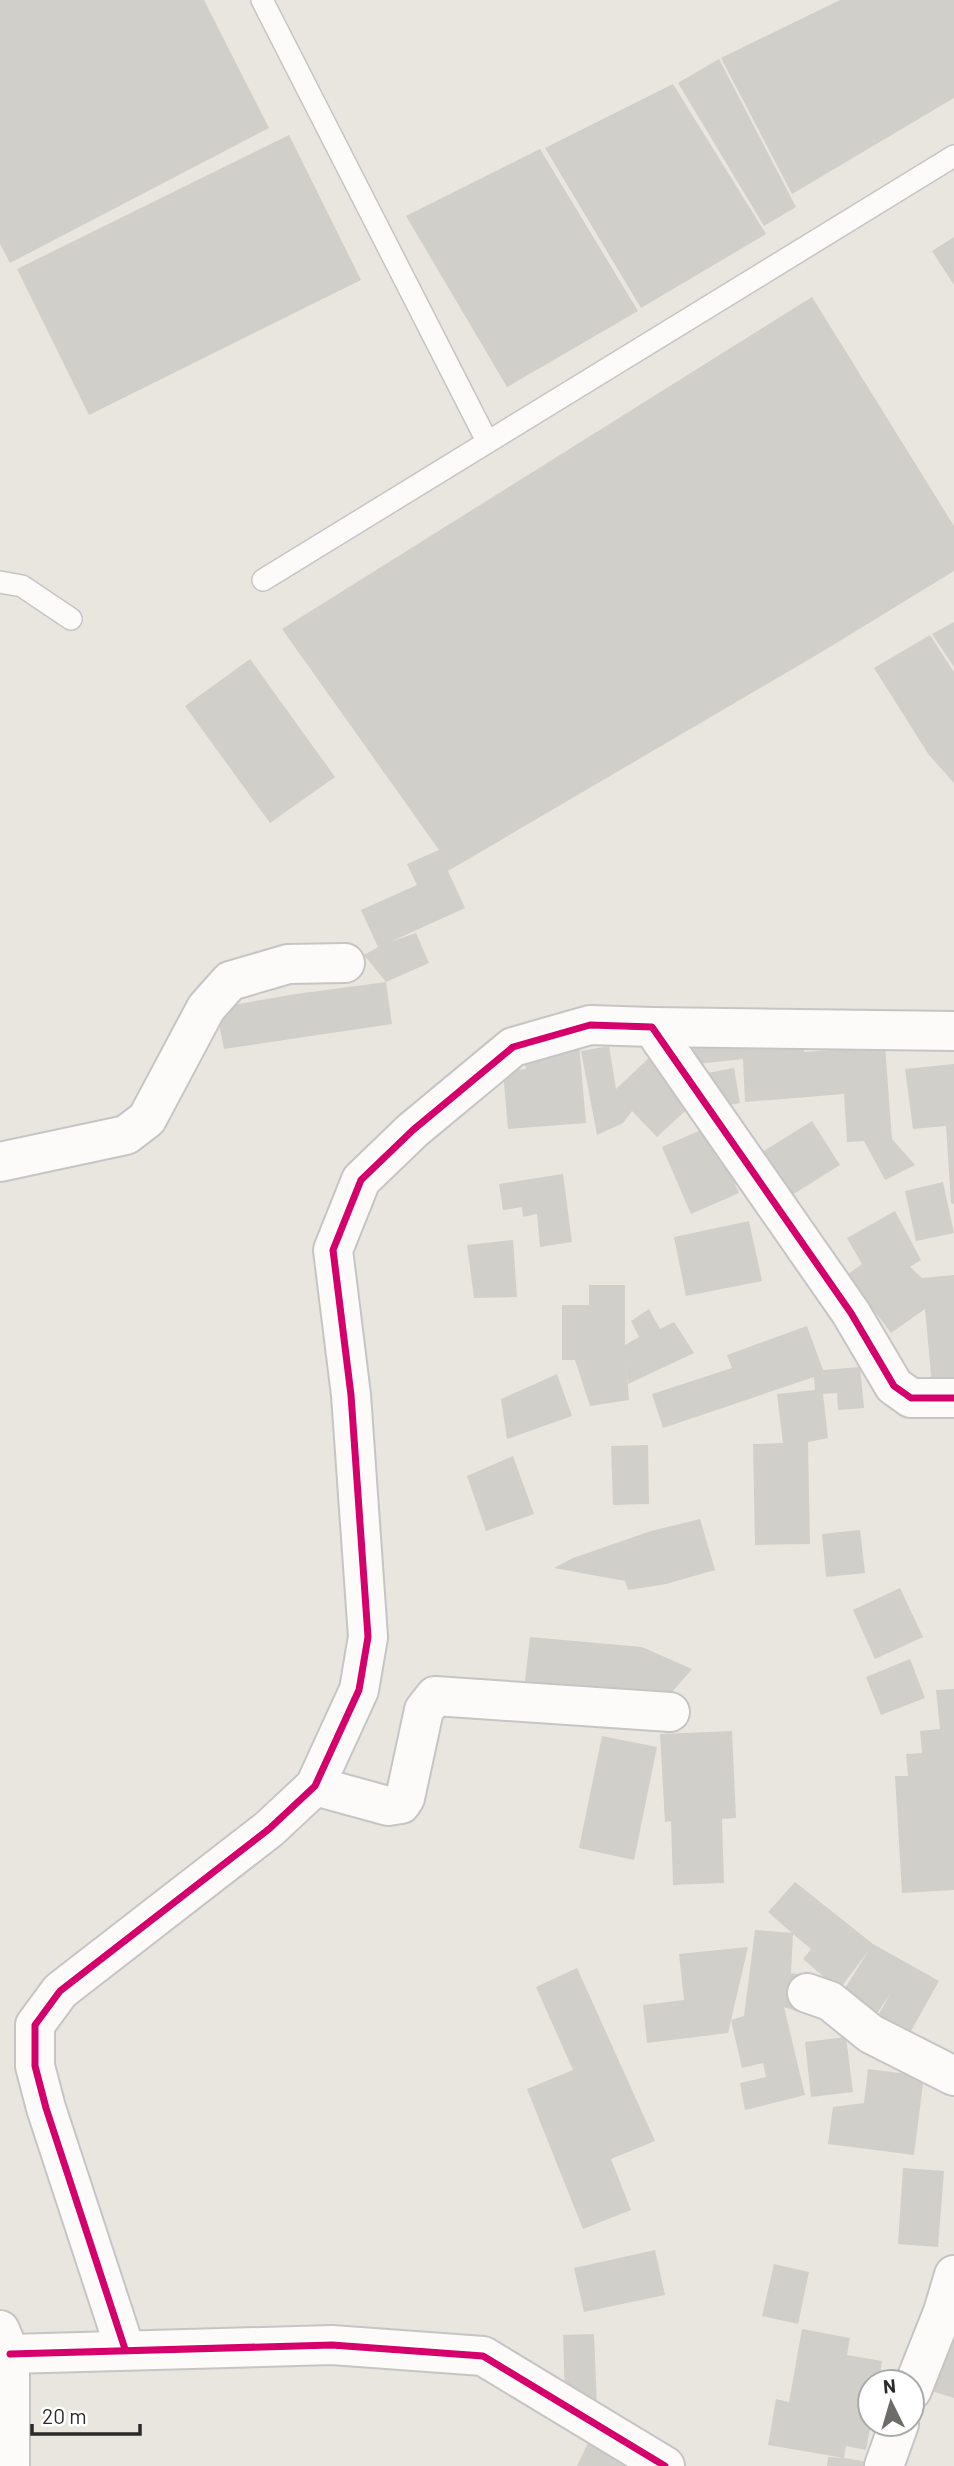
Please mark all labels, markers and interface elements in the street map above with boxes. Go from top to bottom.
north arrow [856,2368,926,2438]
text: N [882,2374,897,2398]
scale bar [32,2392,140,2436]
text: 20 m [42,2403,87,2428]

